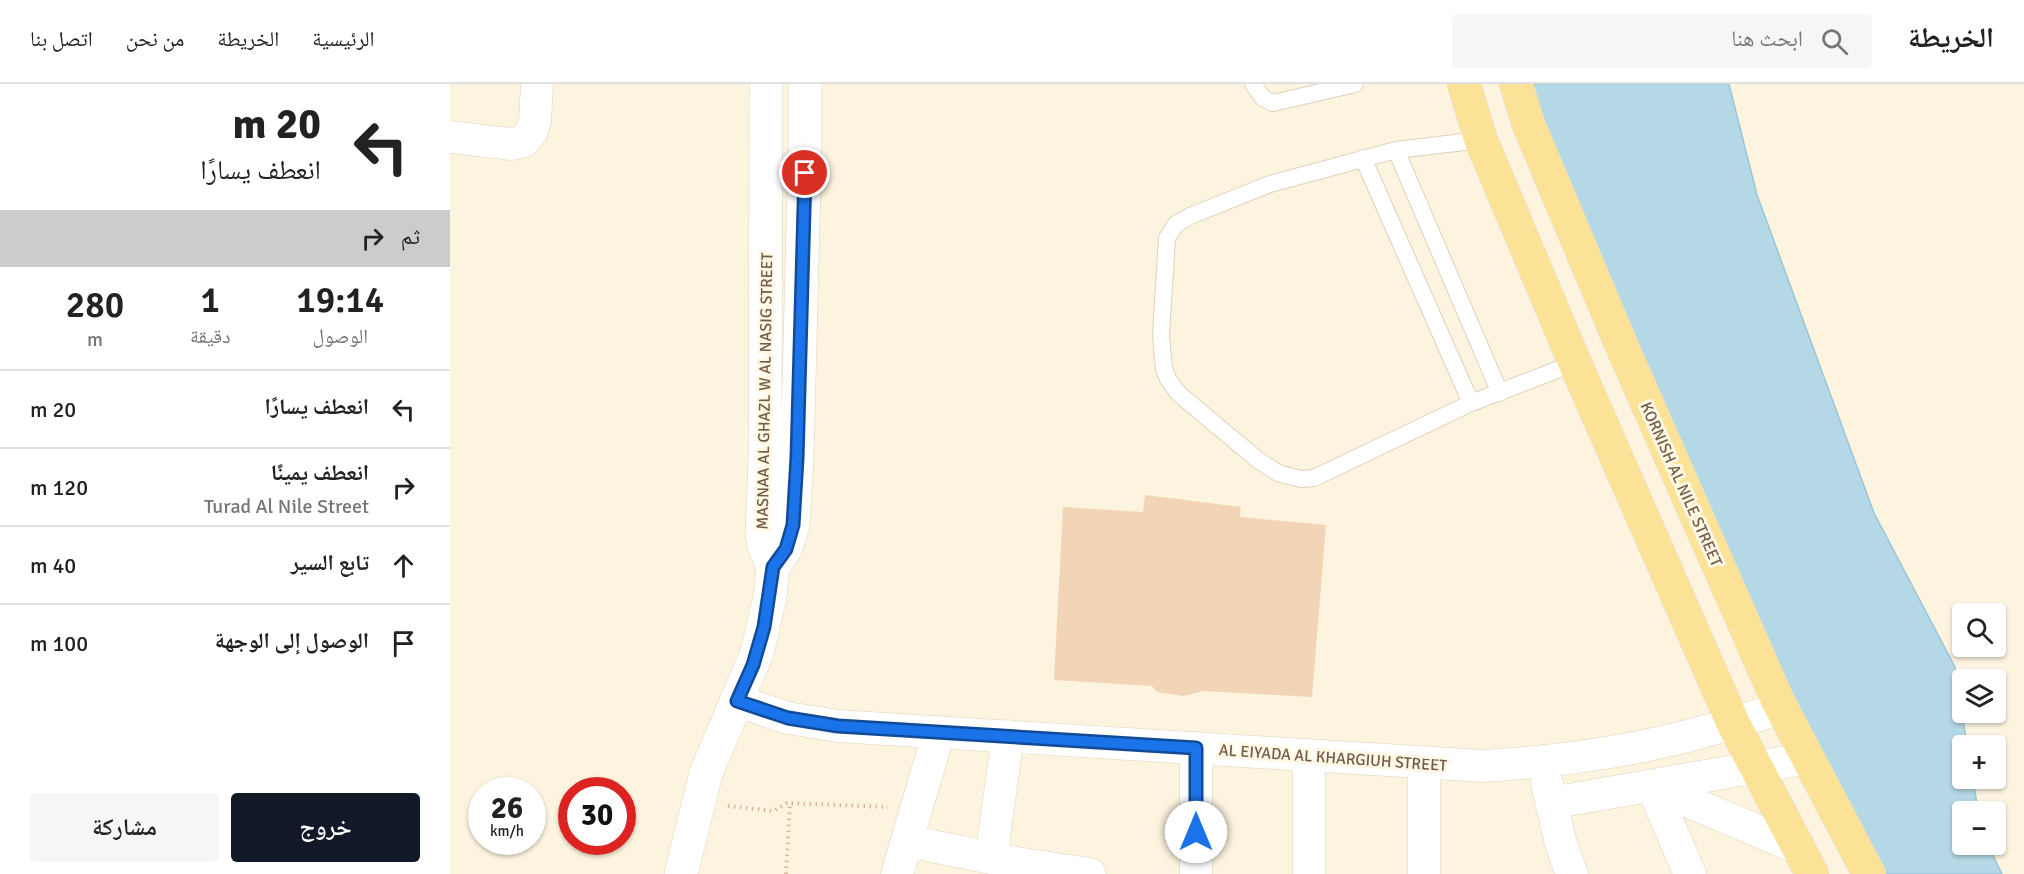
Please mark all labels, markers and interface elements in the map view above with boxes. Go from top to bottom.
search box [1452,14,1872,68]
text: الخريطة [1908,21,1994,55]
text: ابحث هنا [1731,25,1803,52]
icon: search [1818,25,1851,58]
text: اتصل بنا [30,26,93,52]
text: من نحن [126,26,184,52]
text: الخريطة [217,26,279,52]
text: الرئيسية [312,26,374,52]
text: 20 m [232,99,321,150]
icon: left [342,108,420,186]
pin [779,147,830,198]
text: انعطف يسارًا [200,154,321,187]
icon: arrive [788,156,821,189]
icon: right [356,222,389,255]
text: ثم [401,223,420,250]
street label: MASNAA AL GHAZL W AL NASIG STREET [753,252,777,530]
text: 1 [200,278,220,323]
text: 19:14 [296,278,384,323]
text: 280 [66,283,124,328]
text: دقيقة [190,324,231,349]
text: الوصول [313,324,368,349]
text: m [87,327,103,352]
text: انعطف يسارًا [264,393,369,420]
icon: left [387,393,420,426]
text: 20 m [30,396,76,423]
street label: KORNISH AL NILE STREET [1636,399,1726,570]
text: انعطف يمينًا [271,459,369,486]
icon: right [387,471,420,504]
text: 120 m [30,474,88,501]
text: Turad Al Nile Street [204,494,369,519]
text: تابع السير [291,549,369,576]
icon: ahead [387,549,420,582]
text: 40 m [30,552,76,579]
map controls [1952,603,2006,855]
button: search [1952,603,2006,657]
text: الوصول إلى الوجهة [215,627,369,654]
icon: arrive [387,627,420,660]
text: 100 m [30,630,88,657]
button: layers [1952,669,2006,723]
button: + [1952,735,2006,789]
street label: AL EIYADA AL KHARGIUH STREET [1218,740,1448,776]
speed limit sign: 30 [558,777,636,855]
text: 26 [491,790,523,827]
button: مشاركة [30,793,219,862]
button: خروج [231,793,420,862]
position arrow [1164,800,1228,864]
button: − [1952,801,2006,855]
text: km/h [490,822,524,840]

